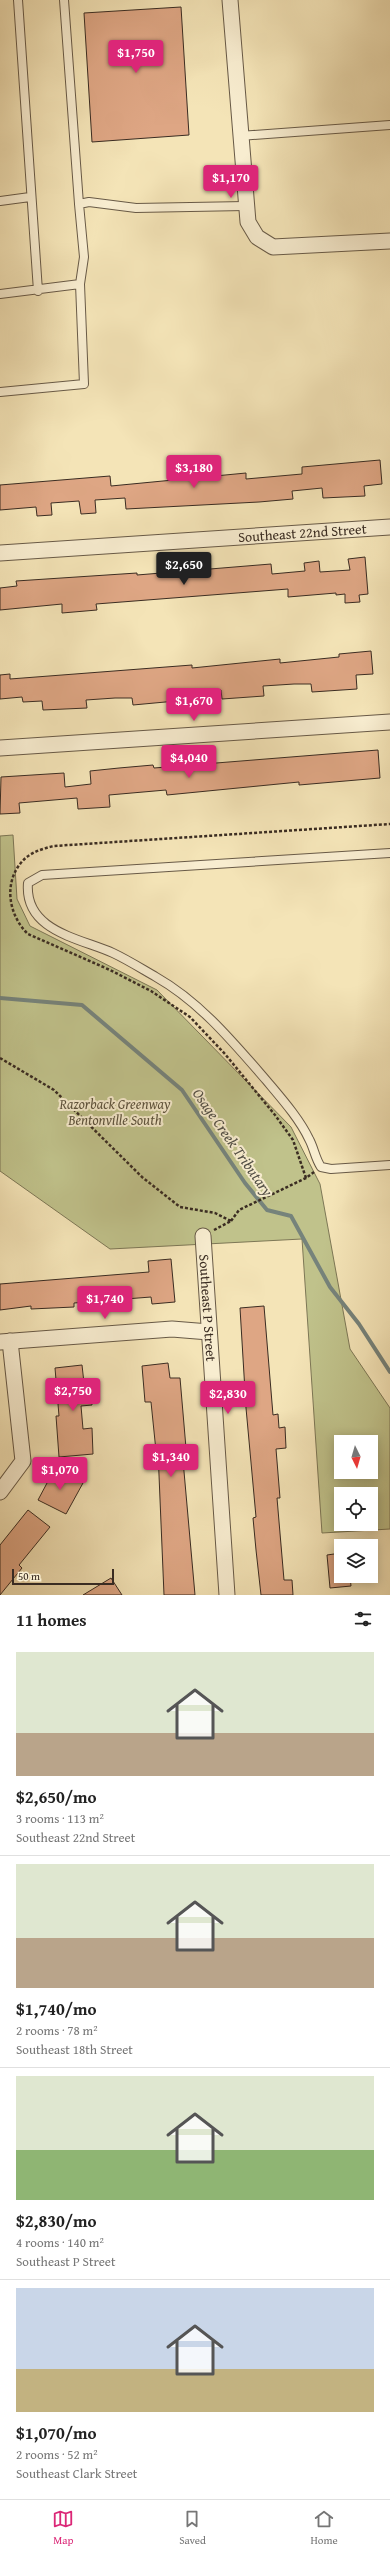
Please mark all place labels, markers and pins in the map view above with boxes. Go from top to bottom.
pin: $1,750 [103,40,169,74]
pin: $1,170 [198,165,264,199]
pin: $3,180 [161,455,227,489]
pin: $2,650 [151,552,217,586]
pin: $1,670 [161,688,227,722]
pin: $4,040 [156,745,222,779]
pin: $1,740 [72,1286,138,1320]
pin: $2,750 [40,1378,106,1412]
pin: $2,830 [195,1381,261,1415]
pin: $1,340 [138,1444,204,1478]
pin: $1,070 [27,1457,93,1491]

